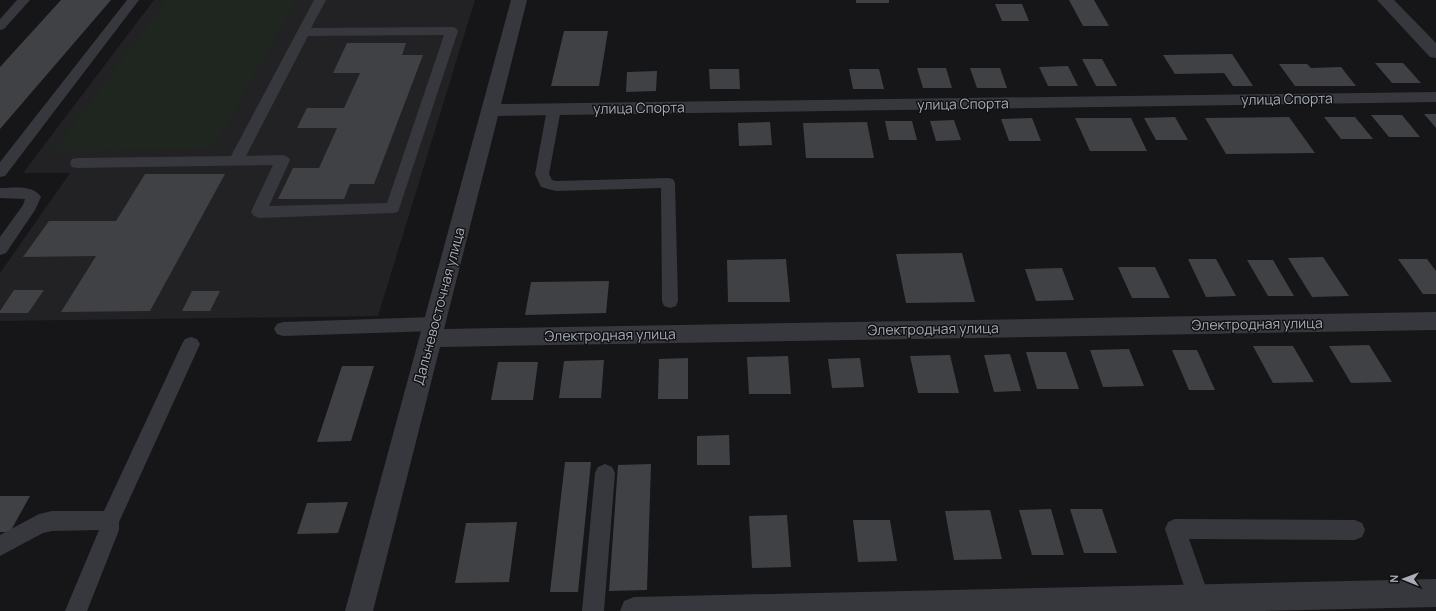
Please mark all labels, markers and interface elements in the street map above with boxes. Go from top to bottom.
street label: улица Спорта [1241,88,1333,109]
street label: улица Спорта [917,93,1009,114]
street label: улица Спорта [593,97,685,118]
street label: Дальневосточная улица [408,225,469,387]
street label: Электродная улица [1191,313,1323,334]
street label: Электродная улица [867,318,999,339]
street label: Электродная улица [544,324,676,345]
north arrow [1384,559,1424,599]
text: N [1386,575,1401,583]

